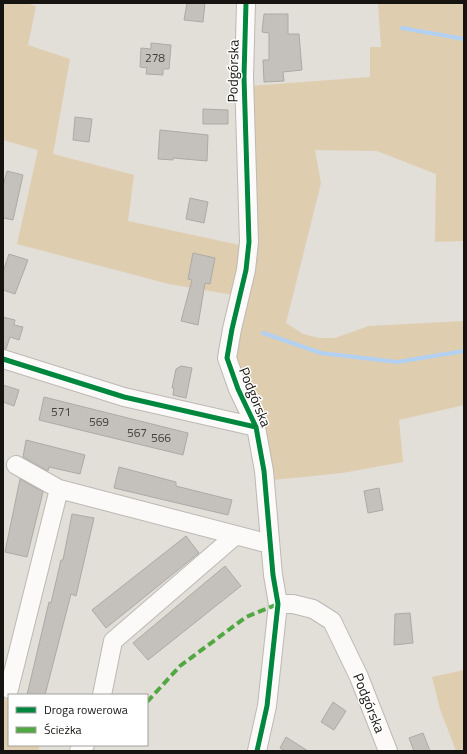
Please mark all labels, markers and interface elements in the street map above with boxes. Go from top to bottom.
street label: Podgórska [221,39,244,103]
house number: 278 [145,48,165,67]
street label: Podgórska [234,364,277,430]
house number: 571 [51,402,71,421]
house number: 569 [89,412,109,431]
house number: 567 [127,423,147,442]
house number: 566 [151,428,171,447]
street label: Podgórska [348,670,391,736]
legend [8,694,148,746]
text: Droga rowerowa [44,700,128,719]
text: Ścieżka [44,720,82,739]

